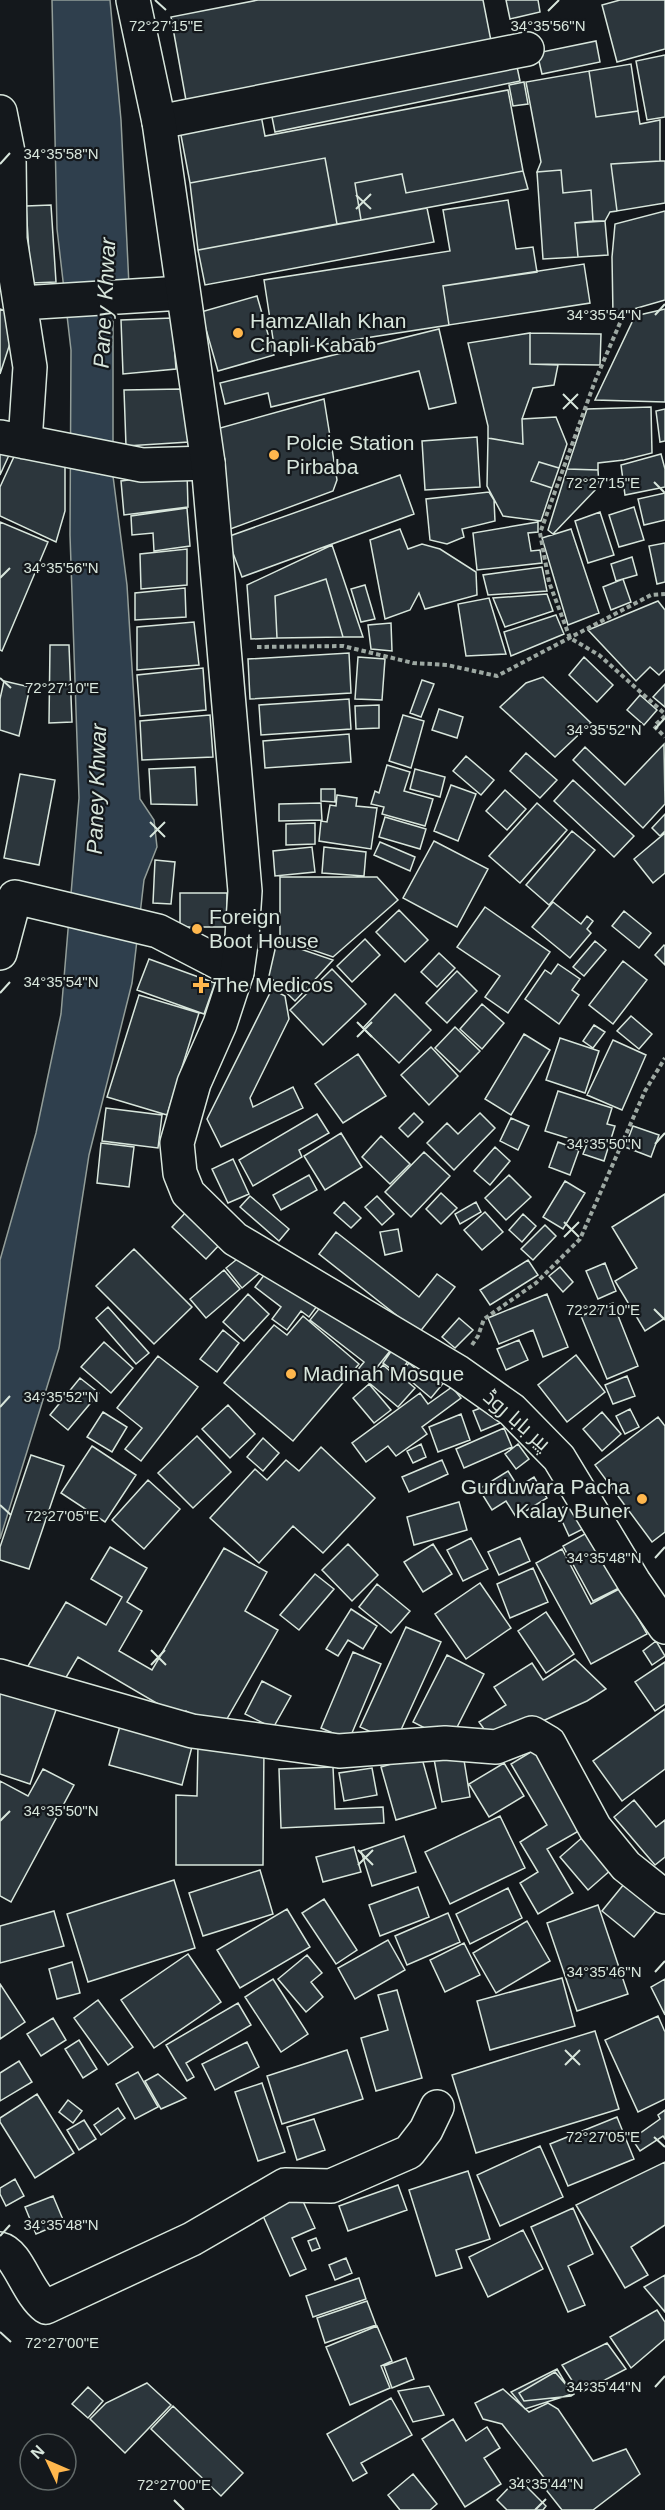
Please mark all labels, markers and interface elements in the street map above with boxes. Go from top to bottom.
text: 72°27'15"E [129,17,203,34]
text: 34°35'56"N [510,17,586,34]
text: 34°35'58"N [23,145,99,162]
water label: Paney Khwar [89,235,120,369]
text: 34°35'54"N [566,306,642,323]
place label: HamzAllah Khan Chapli Kabab [250,309,406,356]
marker: HamzAllah Khan Chapli Kabab [231,326,245,340]
place label: Polcie Station Pirbaba [286,431,414,478]
marker: Polcie Station Pirbaba [267,448,281,462]
text: 72°27'15"E [566,474,640,491]
text: 34°35'56"N [23,559,99,576]
text: 72°27'10"E [25,679,99,696]
text: 34°35'52"N [566,721,642,738]
water label: Paney Khwar [82,722,111,855]
place label: Foreign Boot House [209,905,319,952]
marker: Foreign Boot House [190,922,204,936]
text: 34°35'54"N [23,973,99,990]
place label: The Medicos [213,973,333,996]
marker: The Medicos [194,978,208,992]
text: 34°35'50"N [566,1135,642,1152]
text: 72°27'10"E [566,1301,640,1318]
place label: Madinah Mosque [303,1362,464,1385]
marker: Madinah Mosque [284,1367,298,1381]
street label: پیر بابا روڈ [477,1385,556,1457]
text: 34°35'52"N [23,1388,99,1405]
place label: Gurduwara Pacha Kalay Buner [461,1475,630,1522]
marker: Gurduwara Pacha Kalay Buner [635,1492,649,1506]
text: 72°27'05"E [25,1507,99,1524]
text: 34°35'48"N [566,1549,642,1566]
text: 34°35'50"N [23,1802,99,1819]
text: 34°35'46"N [566,1963,642,1980]
text: 72°27'05"E [566,2128,640,2145]
text: 34°35'48"N [23,2216,99,2233]
text: 72°27'00"E [25,2334,99,2351]
text: 34°35'44"N [566,2378,642,2395]
north arrow [18,2432,78,2492]
text: N [27,2442,48,2462]
text: 34°35'44"N [508,2475,584,2492]
text: 72°27'00"E [137,2476,211,2493]

